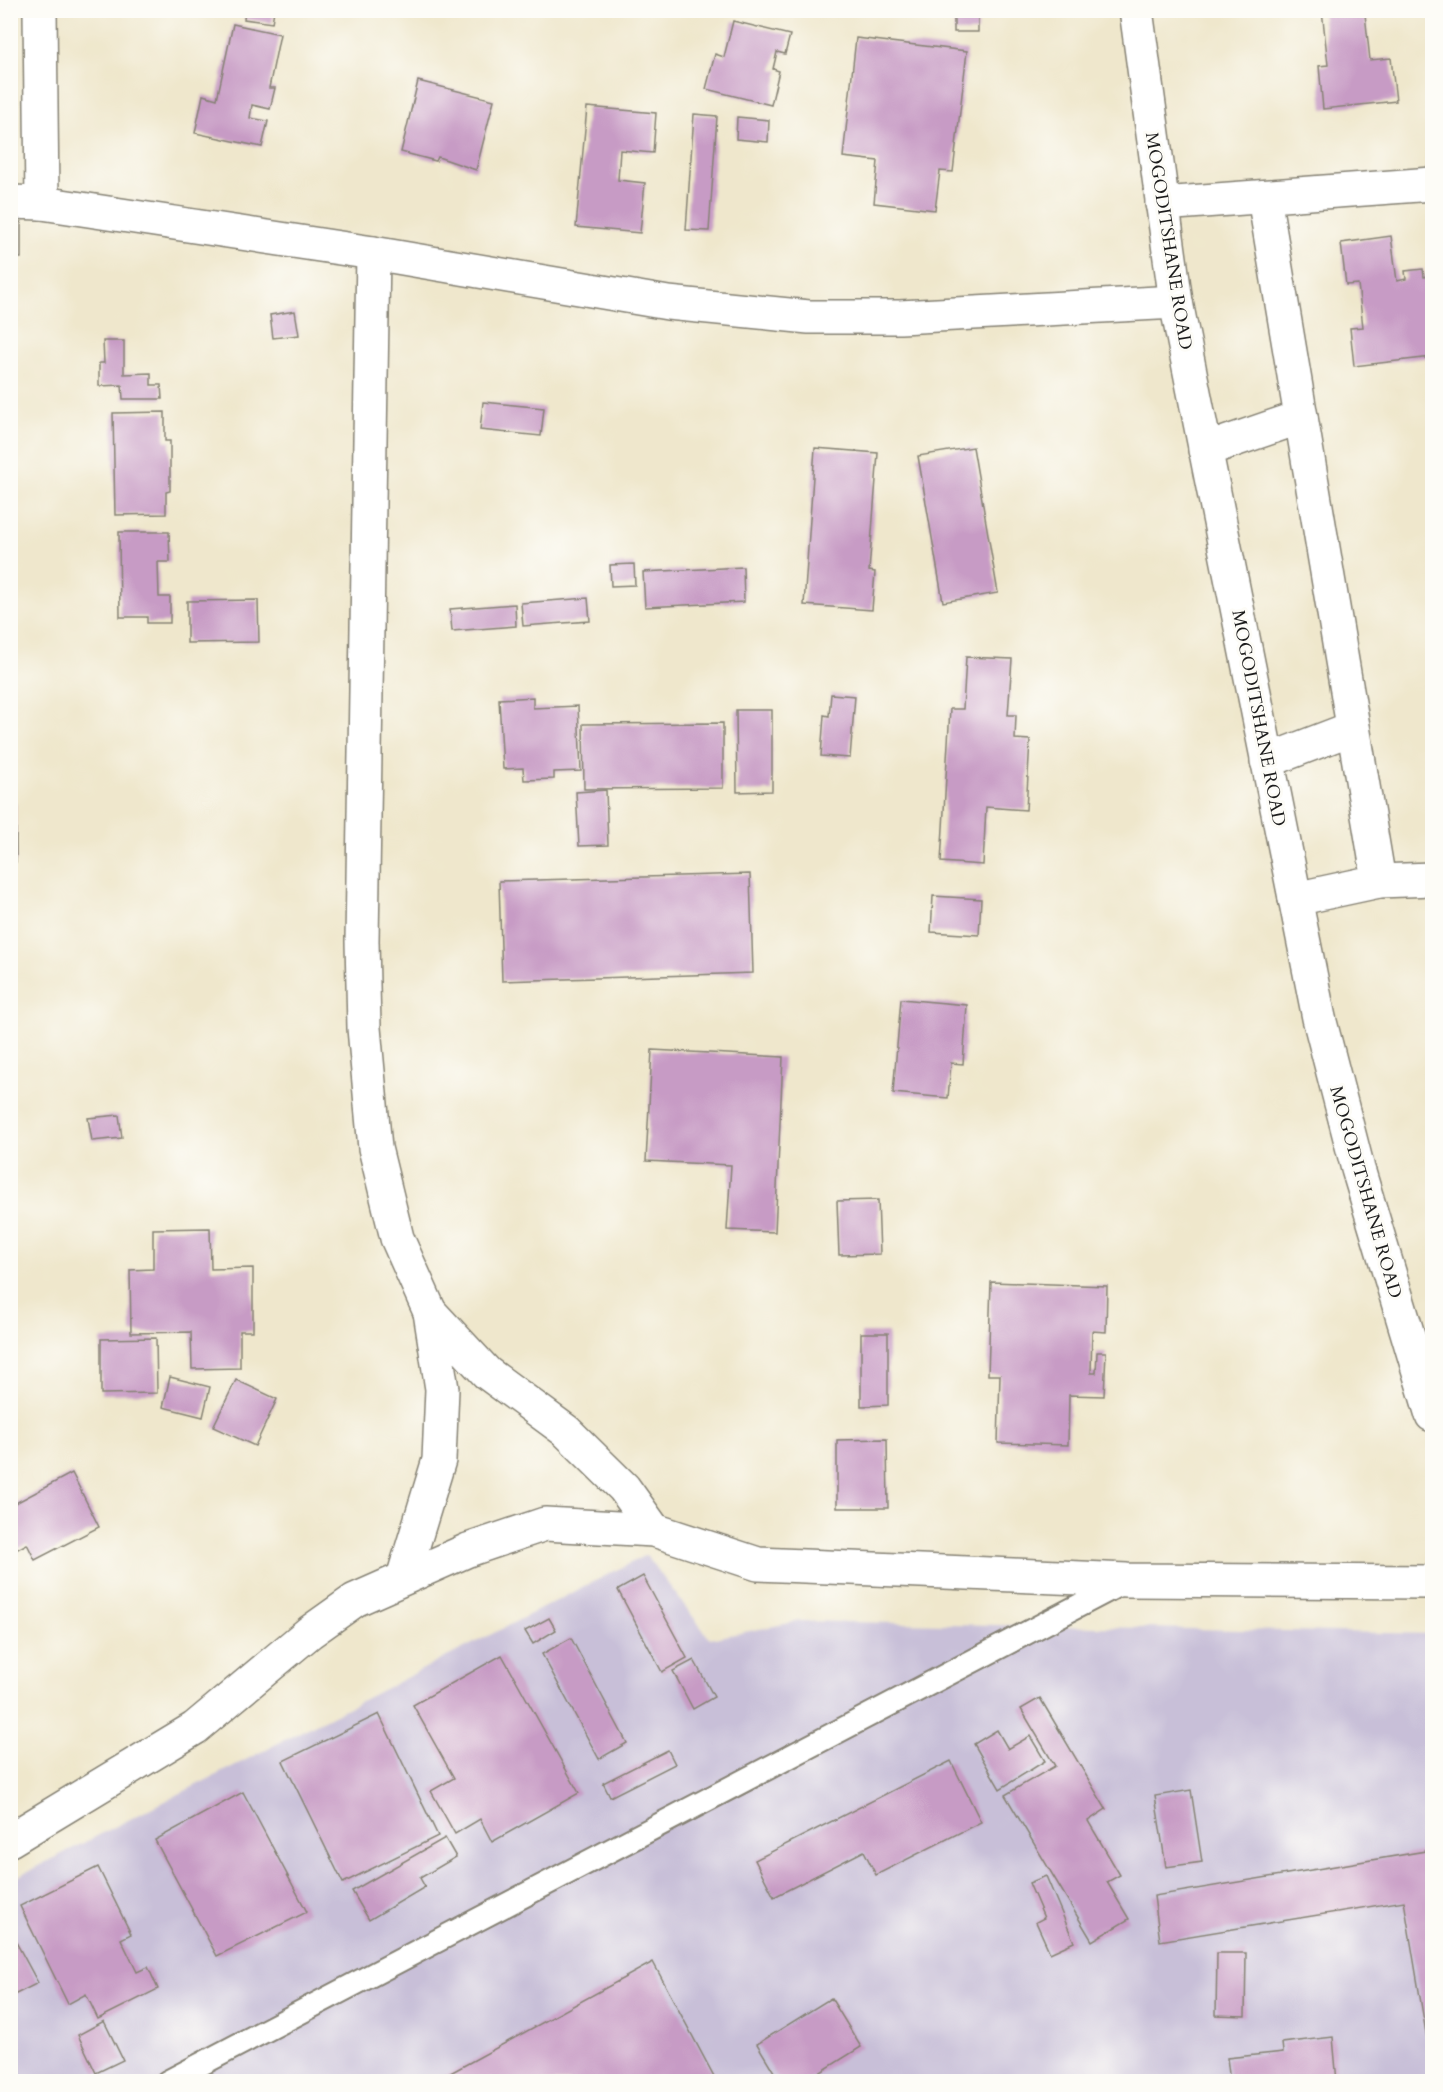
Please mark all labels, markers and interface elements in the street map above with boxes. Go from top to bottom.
street label: MOGODITSHANE ROAD [1139,131,1198,352]
street label: MOGODITSHANE ROAD [1225,608,1292,828]
street label: MOGODITSHANE ROAD [1323,1083,1408,1301]

